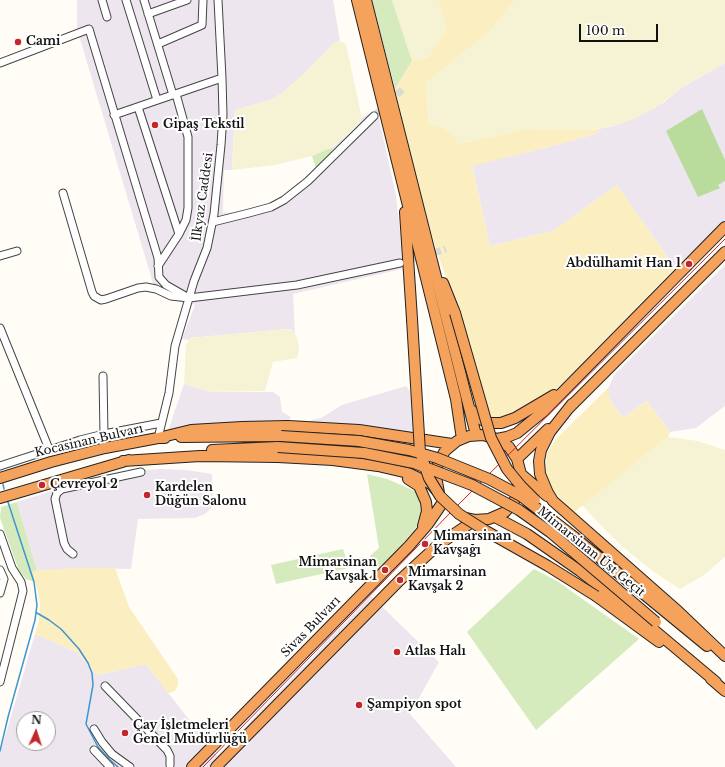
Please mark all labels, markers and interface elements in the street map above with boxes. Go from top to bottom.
scale bar [581,16,660,42]
text: 100 m [586,23,625,38]
place label: Cami [26,35,60,49]
marker: Cami [13,37,23,47]
place label: Gipaş Tekstil [163,118,245,132]
marker: Gipaş Tekstil [150,120,160,130]
street label: İlkyaz Caddesi [190,152,216,242]
place label: Abdülhamit Han 1 [566,257,681,271]
marker: Abdülhamit Han 1 [684,259,694,269]
street label: Kocasinan Bulvarı [33,422,145,460]
place label: Çevreyol 2 [50,478,118,492]
marker: Çevreyol 2 [37,480,47,490]
place label: Kardelen Düğün Salonu [155,481,247,509]
marker: Kardelen Düğün Salonu [142,490,152,500]
street label: Mimarsinan Üst Geçit [534,504,648,600]
place label: Mimarsinan Kavşağı [433,530,511,558]
marker: Mimarsinan Kavşağı [420,539,430,549]
place label: Mimarsinan Kavşak 1 [299,556,377,584]
marker: Mimarsinan Kavşak 1 [380,565,390,575]
place label: Mimarsinan Kavşak 2 [408,566,486,594]
marker: Mimarsinan Kavşak 2 [395,575,405,585]
street label: Sivas Bulvarı [278,594,344,660]
place label: Atlas Halı [405,645,466,659]
marker: Atlas Halı [392,647,402,657]
place label: Şampiyon spot [367,698,461,712]
marker: Şampiyon spot [354,700,364,710]
north arrow [16,711,56,751]
text: N [31,713,42,727]
place label: Çay İşletmeleri Genel Müdürlüğü [133,719,247,747]
marker: Çay İşletmeleri Genel Müdürlüğü [120,728,130,738]

